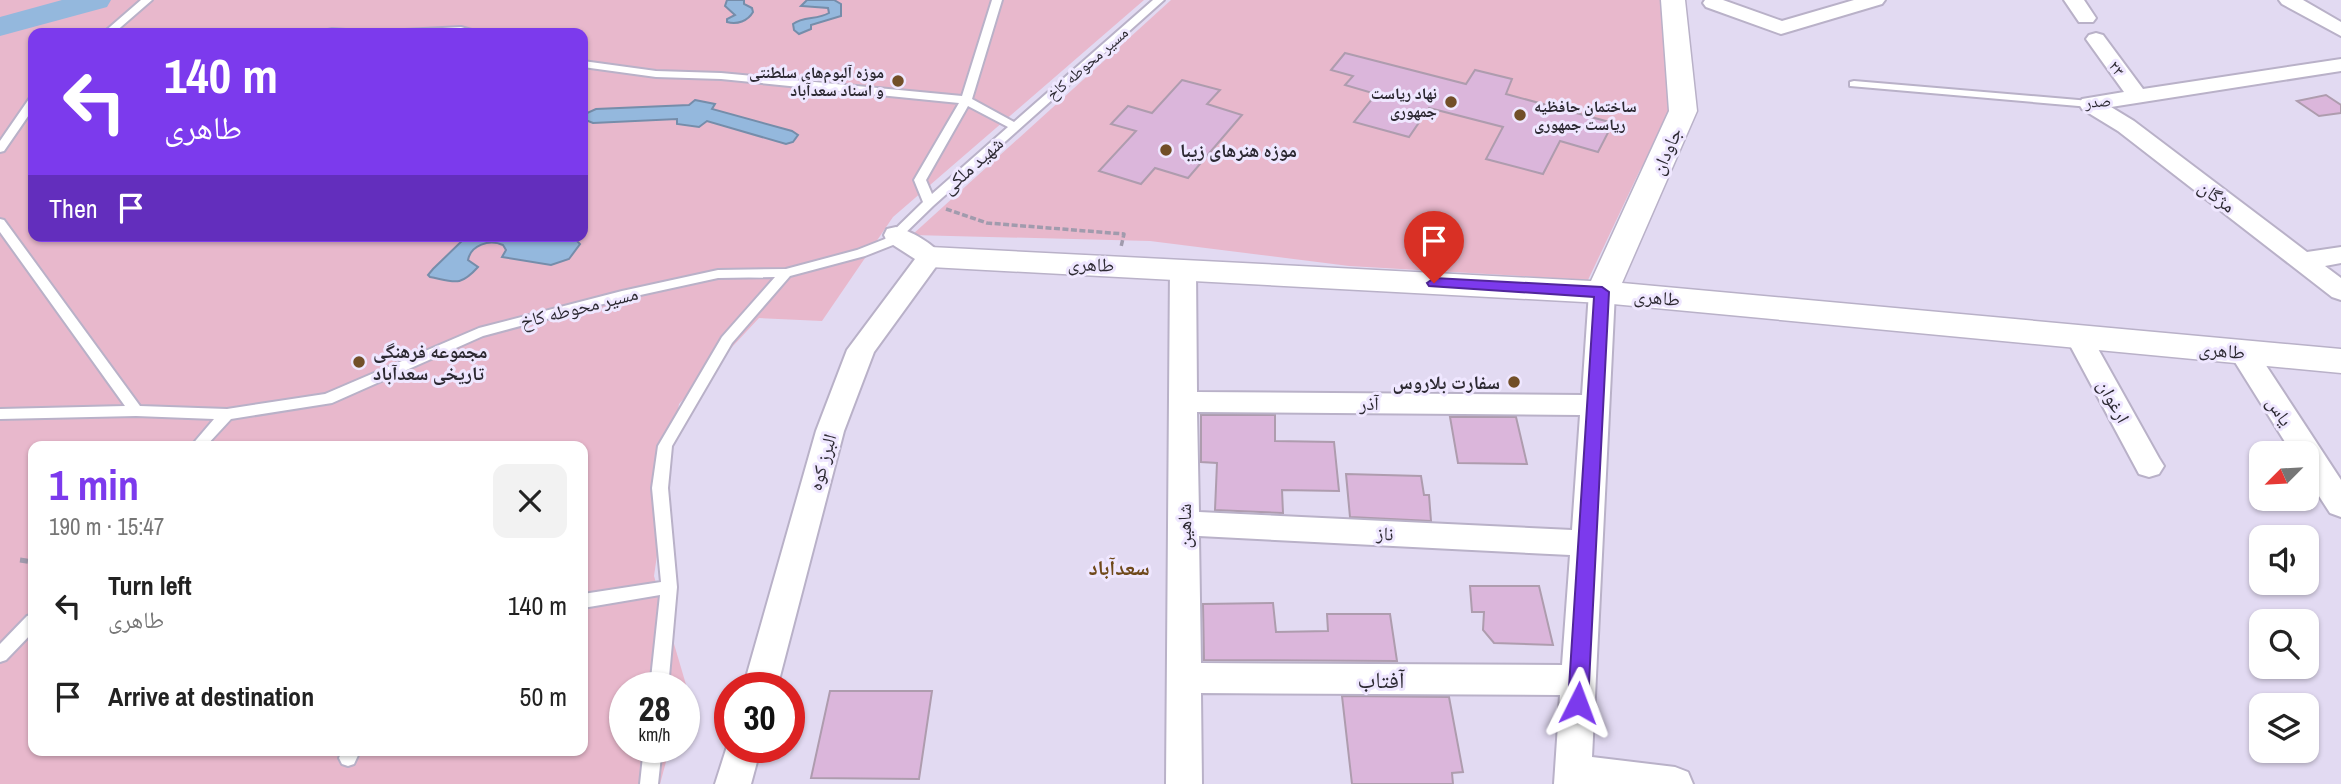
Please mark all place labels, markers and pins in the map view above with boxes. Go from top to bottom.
place label: موزه آلبوم‌های سلطنتی و اسناد سعدآباد [749,61,884,101]
marker: موزه آلبوم‌های سلطنتی و اسناد سعدآباد [890,73,906,89]
place label: نهاد ریاست جمهوری [1371,82,1437,122]
marker: نهاد ریاست جمهوری [1443,94,1459,110]
place label: ساختمان حافظیه ریاست جمهوری [1534,95,1637,135]
marker: ساختمان حافظیه ریاست جمهوری [1512,107,1528,123]
place label: موزه هنرهای زیبا [1180,137,1297,163]
marker: موزه هنرهای زیبا [1158,142,1174,158]
pin [1404,211,1464,283]
place label: مجموعه فرهنگی تاریخی سعدآباد [373,338,488,386]
marker: مجموعه فرهنگی تاریخی سعدآباد [351,354,367,370]
place label: سفارت بلاروس [1393,369,1500,395]
marker: سفارت بلاروس [1506,374,1522,390]

